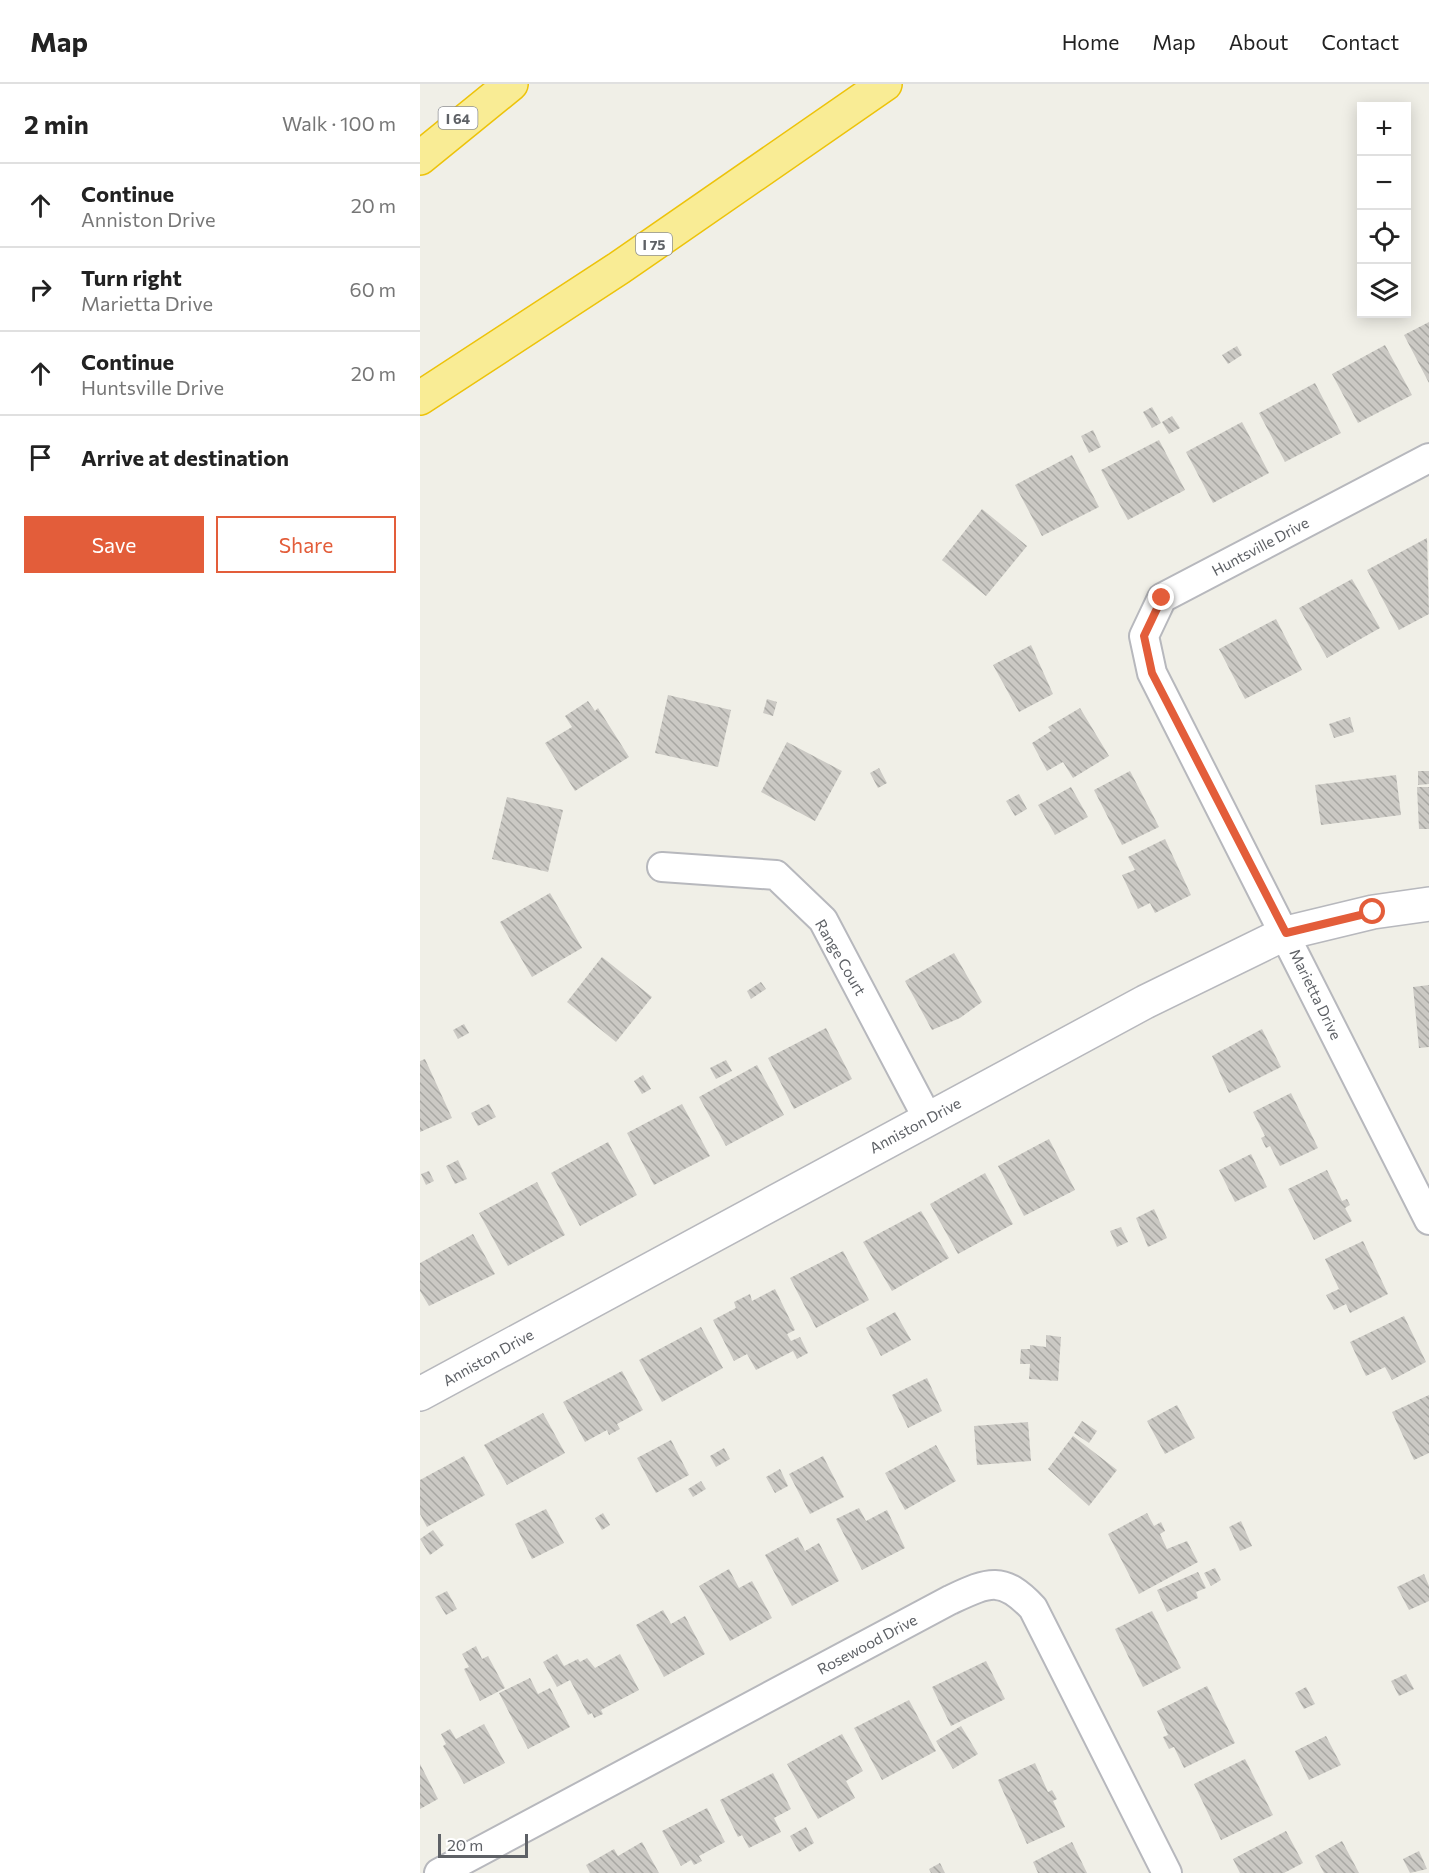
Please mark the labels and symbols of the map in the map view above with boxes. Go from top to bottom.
road number: I 64 [438,107,477,129]
road number: I 75 [636,233,672,255]
street label: Huntsville Drive [1208,513,1312,579]
route end [1148,584,1174,610]
route start [1359,898,1385,924]
street label: Range Court [812,916,870,998]
street label: Marietta Drive [1286,946,1346,1042]
street label: Anniston Drive [866,1093,964,1157]
street label: Anniston Drive [440,1325,537,1389]
street label: Rosewood Drive [814,1610,920,1678]
scale bar [438,1831,528,1858]

